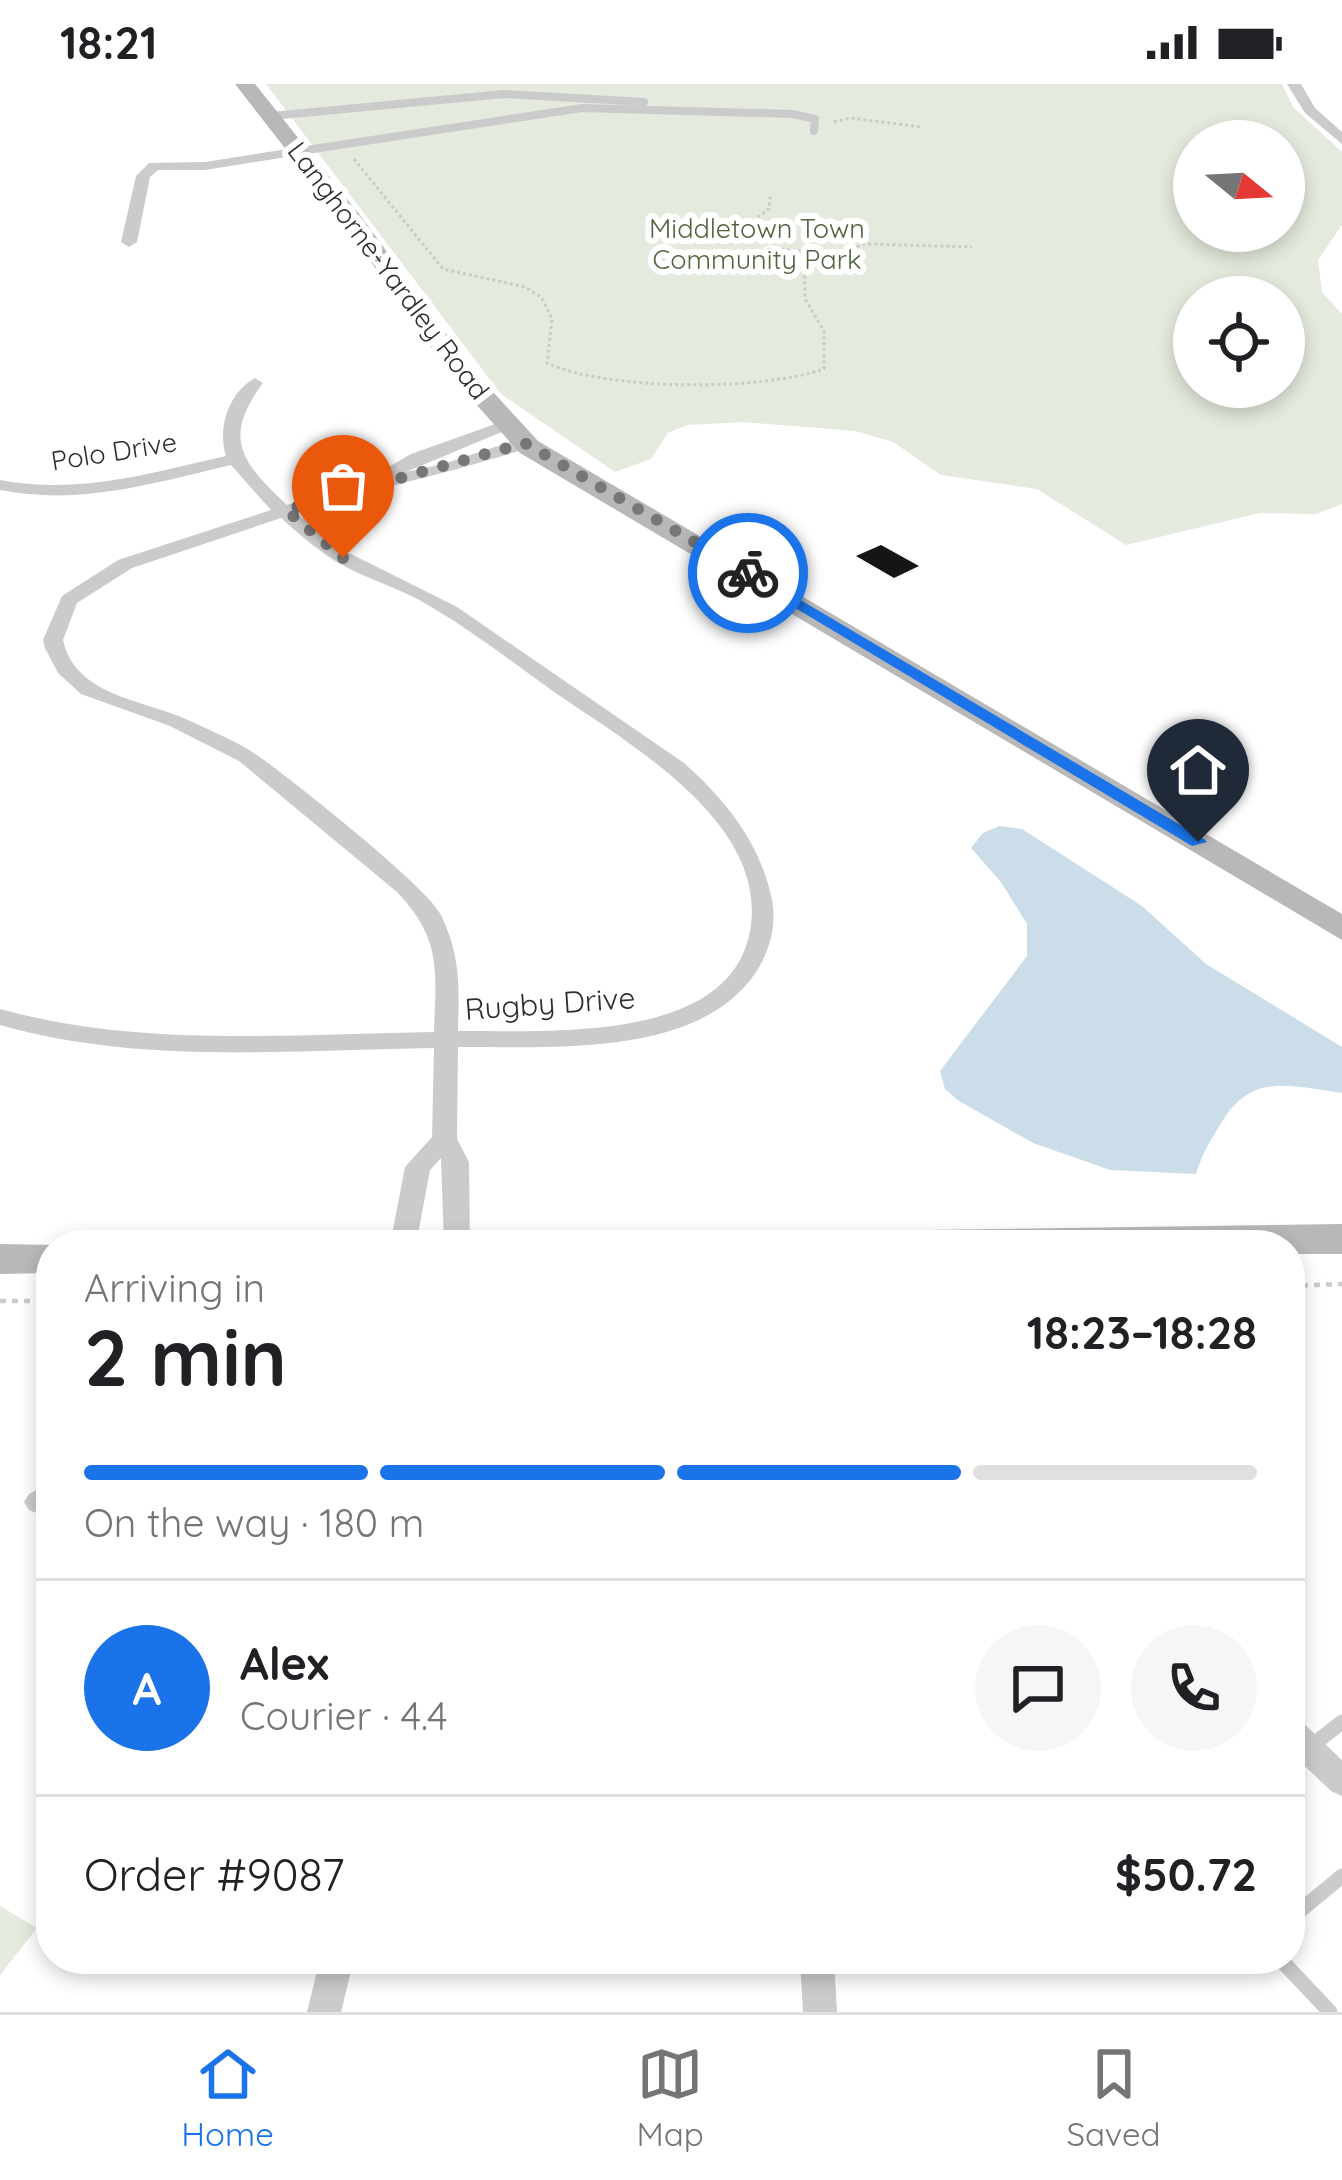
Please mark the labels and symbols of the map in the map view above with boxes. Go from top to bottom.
north arrow [1173,120,1305,252]
street label: Langhorne-Yardley Road [281,135,497,406]
park label: Middletown Town Community Park [649,211,865,276]
street label: Polo Drive [49,424,179,478]
pin [292,435,394,558]
courier [688,513,808,633]
pin [1147,719,1249,842]
street label: Rugby Drive [463,978,637,1028]

